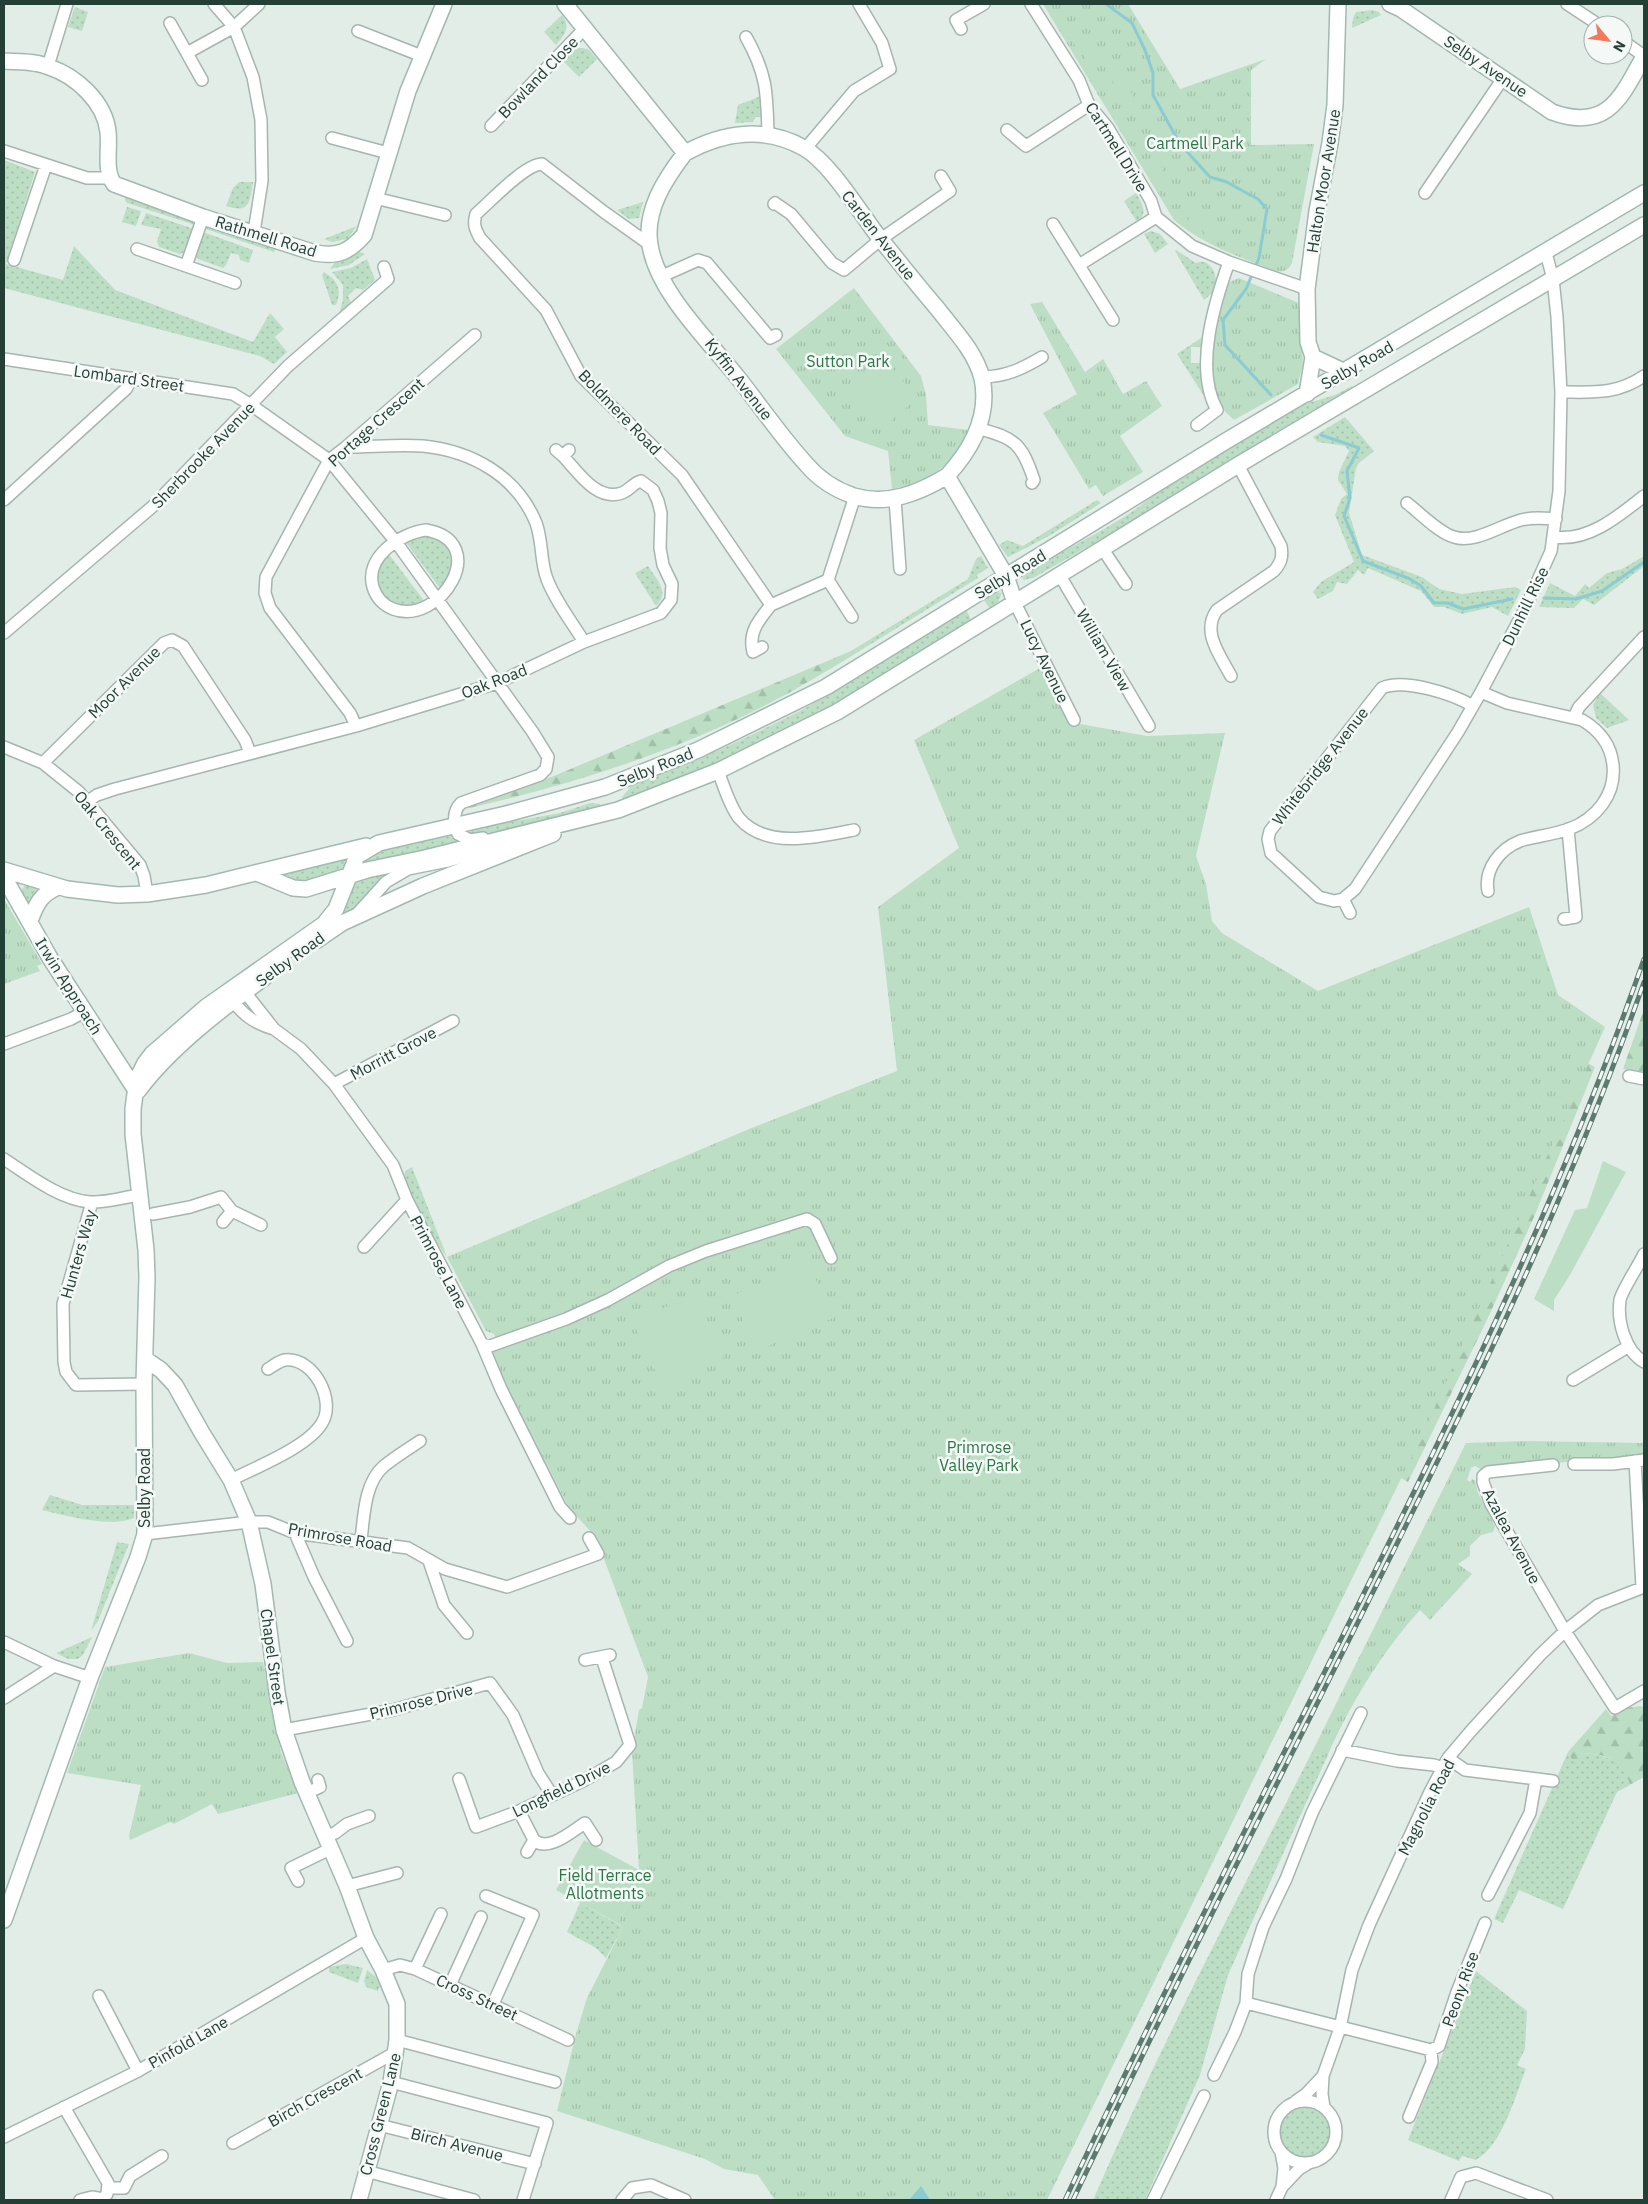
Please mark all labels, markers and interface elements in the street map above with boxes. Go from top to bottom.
north arrow [1583,15,1633,65]
street label: Selby Avenue [1440,31,1532,101]
street label: Bowland Close [494,32,582,122]
text: N [1609,38,1630,55]
street label: Cartmell Drive [1081,98,1153,196]
street label: Halton Moor Avenue [1302,107,1344,254]
park label: Cartmell Park [1146,133,1244,153]
street label: Carden Avenue [838,186,920,284]
street label: Rathmell Road [213,211,319,261]
street label: Kyffin Avenue [701,334,777,424]
street label: Selby Road [1317,336,1397,394]
park label: Sutton Park [806,351,890,371]
street label: Lombard Street [72,360,186,396]
street label: Boldmere Road [574,365,666,459]
street label: Portage Crescent [324,373,428,471]
street label: Sherbrooke Avenue [147,397,259,512]
street label: Selby Road [970,545,1050,603]
street label: Dunhill Rise [1497,563,1553,649]
street label: William View [1072,605,1136,695]
street label: Lucy Avenue [1016,616,1074,706]
street label: Moor Avenue [84,642,164,722]
street label: Oak Road [458,659,530,703]
street label: Whitebridge Avenue [1268,703,1372,829]
street label: Selby Road [614,743,696,791]
street label: Oak Crescent [70,786,146,874]
street label: Selby Road [252,927,328,991]
street label: Irwin Approach [31,934,107,1038]
street label: Morritt Grove [346,1022,440,1084]
street label: Hunters Way [56,1207,100,1301]
street label: Primrose Lane [406,1212,472,1312]
park label: Primrose Valley Park [939,1437,1019,1475]
street label: Selby Road [134,1448,154,1528]
street label: Azalea Avenue [1478,1485,1546,1587]
street label: Primrose Road [286,1518,394,1556]
street label: Chapel Street [256,1607,290,1707]
street label: Primrose Drive [367,1678,475,1723]
street label: Magnolia Road [1393,1755,1459,1859]
street label: Longfield Drive [509,1757,614,1821]
park label: Field Terrace Allotments [559,1865,652,1903]
street label: Peony Rise [1437,1948,1483,2029]
street label: Cross Street [433,1969,521,2025]
street label: Pinfold Lane [145,2011,232,2073]
street label: Cross Green Lane [355,2050,405,2177]
street label: Birch Crescent [264,2063,366,2131]
street label: Birch Avenue [409,2123,506,2165]

